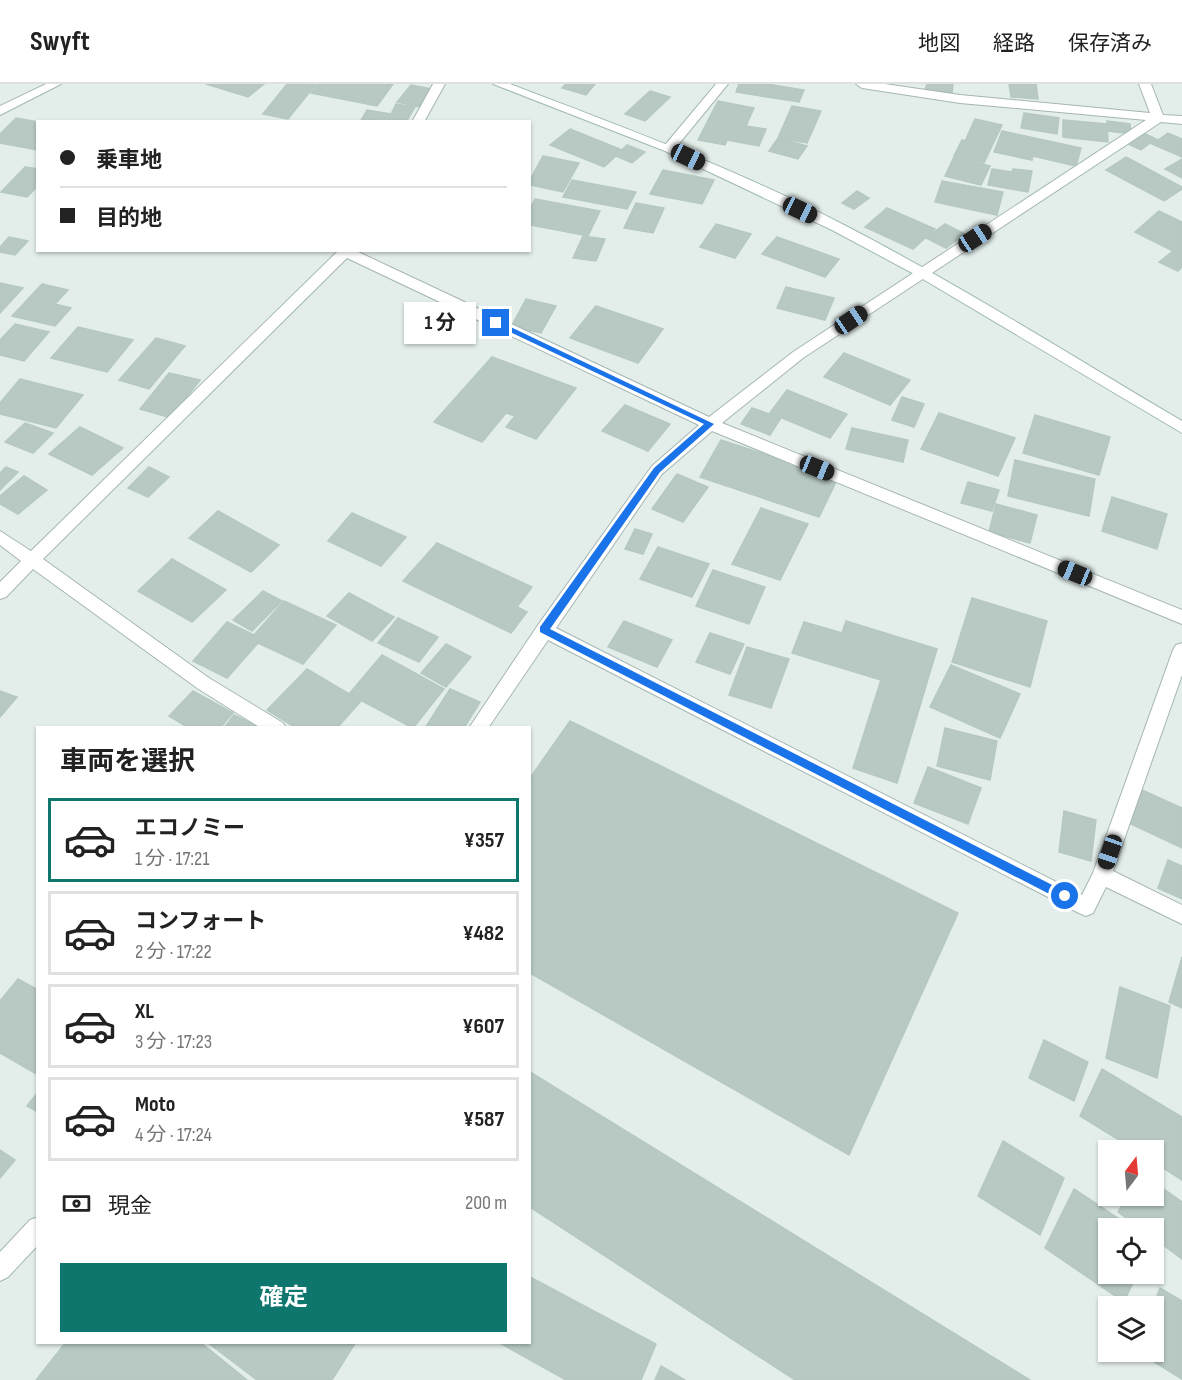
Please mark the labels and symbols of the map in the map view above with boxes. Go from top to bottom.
car [668,141,708,173]
car [780,194,820,226]
car [955,221,995,255]
callout: 1 分 [403,302,475,344]
car [831,302,871,338]
route end [482,309,509,336]
car [797,453,837,483]
car [1055,558,1095,588]
car [1096,832,1124,872]
route start [1051,882,1078,909]
north arrow [1098,1140,1164,1206]

